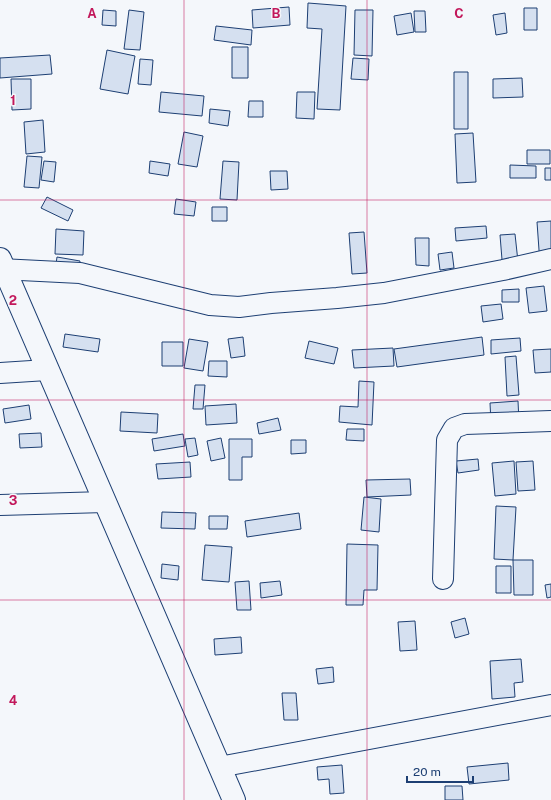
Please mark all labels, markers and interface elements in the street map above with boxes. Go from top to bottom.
text: A [87,6,97,21]
text: B [272,6,281,21]
text: C [454,6,464,21]
text: 1 [10,93,16,108]
text: 2 [9,293,17,308]
text: 3 [9,493,18,508]
text: 4 [9,693,18,708]
scale bar [407,758,473,784]
text: 20 m [413,765,441,779]

